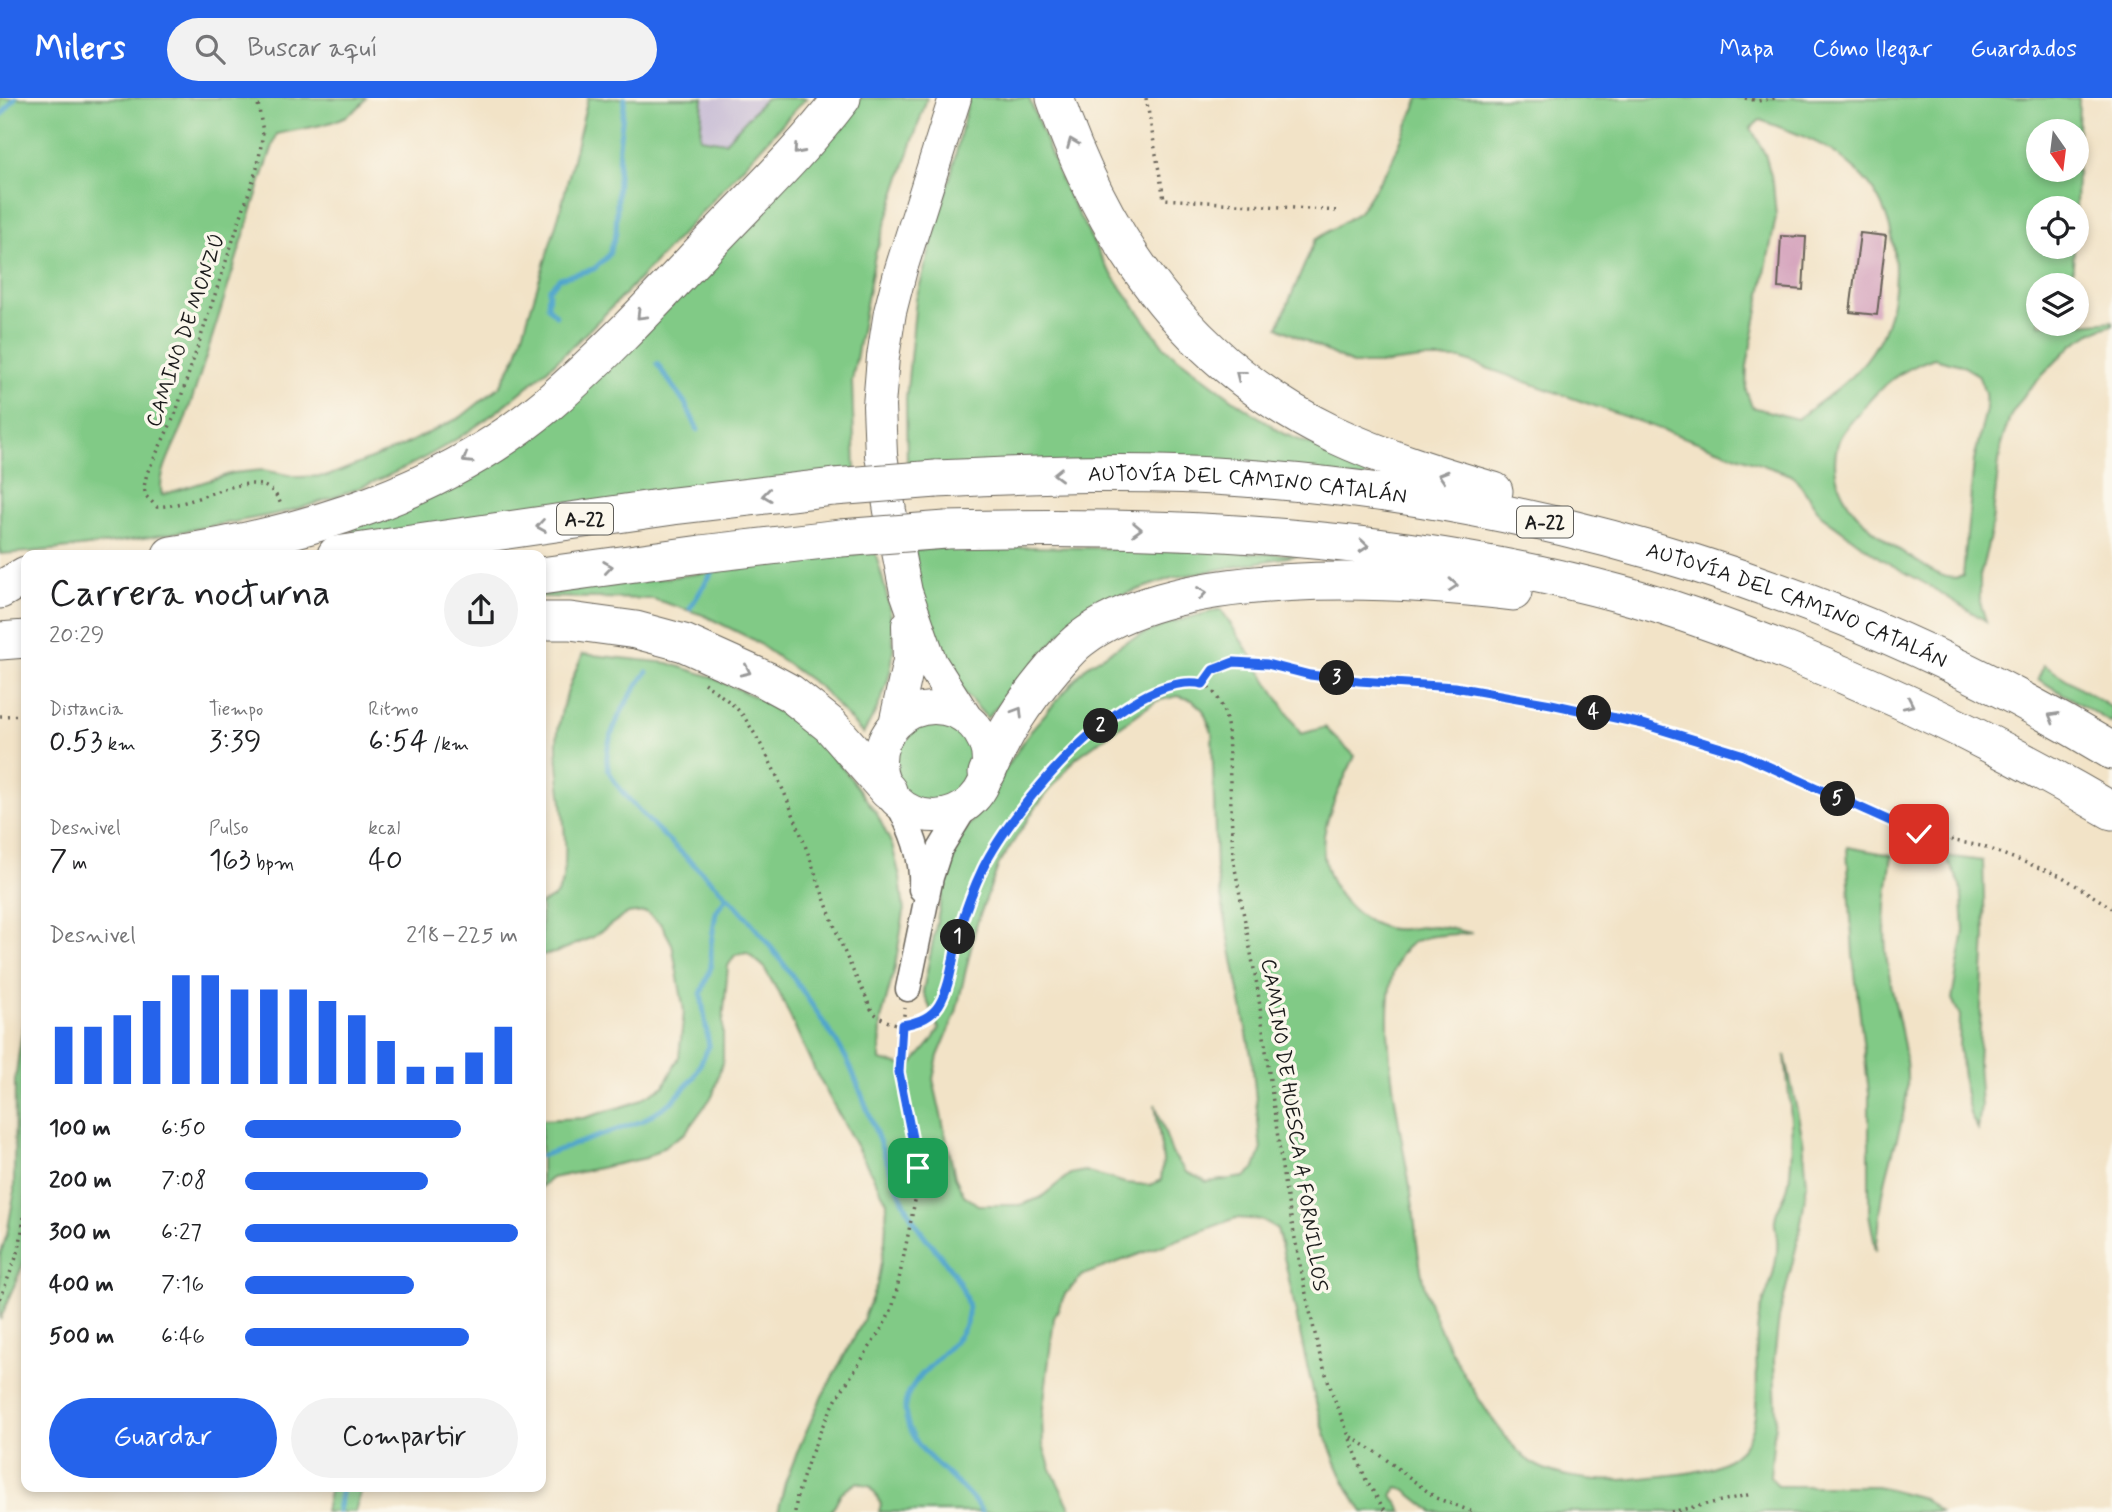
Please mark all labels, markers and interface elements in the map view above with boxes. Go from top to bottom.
search box [167,18,657,81]
text: Milers [35,27,125,71]
icon: search [191,30,229,68]
text: Buscar aquí [247,32,378,66]
text: Mapa [1719,34,1774,65]
text: Cómo llegar [1812,34,1932,65]
text: Guardados [1970,34,2077,65]
north arrow [2026,119,2090,182]
map controls [2026,119,2089,336]
one-way arrow [1066,138,1080,150]
one-way arrow [794,141,806,154]
button: locate [2026,196,2089,259]
street label: CAMINO DE MONZÚ [140,230,232,431]
button: layers [2026,273,2089,336]
one-way arrow [637,307,650,320]
one-way arrow [1235,371,1248,384]
one-way arrow [461,451,474,464]
street label: AUTOVÍA DEL CAMINO CATALÁN [1088,460,1409,511]
one-way arrow [1053,466,1063,482]
one-way arrow [1437,470,1449,485]
one-way arrow [761,487,773,502]
road number: A-22 [557,504,613,534]
road number: A-22 [1517,506,1573,538]
one-way arrow [535,518,547,533]
one-way arrow [1132,521,1143,536]
street label: AUTOVÍA DEL CAMINO CATALÁN [1643,536,1951,675]
one-way arrow [1359,538,1370,553]
one-way arrow [603,560,614,575]
text: Carrera nocturna [49,570,331,619]
button: share [444,573,518,647]
one-way arrow [1448,577,1459,592]
one-way arrow [1196,586,1208,601]
text: 20:29 [49,621,105,651]
pin: 3 [1320,660,1354,696]
one-way arrow [739,663,751,677]
text: 3 [1332,665,1341,690]
one-way arrow [1902,695,1914,709]
pin: 4 [1576,696,1612,730]
text: Distancia [49,697,123,722]
text: Tiempo [209,697,263,722]
text: Ritmo [368,697,419,722]
text: 4 [1588,700,1599,725]
one-way arrow [1009,707,1022,720]
pin: 2 [1084,708,1118,744]
one-way arrow [2047,712,2060,725]
text: 2 [1096,713,1105,738]
text: 0.53 [49,722,103,761]
text: 3:39 [209,722,262,761]
text: 6:54 [368,722,428,761]
text: km [103,732,136,757]
text: /km [428,732,469,757]
pin: 5 [1820,782,1856,816]
text: 5 [1832,786,1843,811]
pin [1889,804,1949,864]
icon: check [1900,815,1938,853]
text: Desnivel [49,816,121,841]
text: Pulso [209,816,248,841]
text: kcal [368,816,400,841]
text: 7 [49,841,67,880]
text: 163 [209,841,251,880]
text: 40 [368,841,403,880]
text: m [67,851,87,876]
text: bpm [251,851,294,876]
pin: 1 [940,920,976,954]
text: Desnivel [49,921,136,951]
text: 218–225 m [406,921,518,951]
text: 1 [953,924,962,949]
street label: CAMINO DE HUESCA A FORNILLOS [1254,957,1334,1294]
text: 100 m [49,1114,111,1144]
text: 6:50 [161,1114,206,1144]
pin [888,1138,948,1198]
icon: arrive [899,1149,937,1187]
text: 200 m [49,1166,112,1196]
text: 7:08 [161,1166,207,1196]
text: 300 m [49,1218,111,1248]
text: 6:27 [161,1218,202,1248]
text: 400 m [49,1270,114,1300]
text: 7:16 [161,1270,204,1300]
text: 500 m [49,1322,114,1352]
text: 6:46 [161,1322,205,1352]
button: Guardar [49,1398,277,1478]
button: Compartir [291,1398,518,1478]

